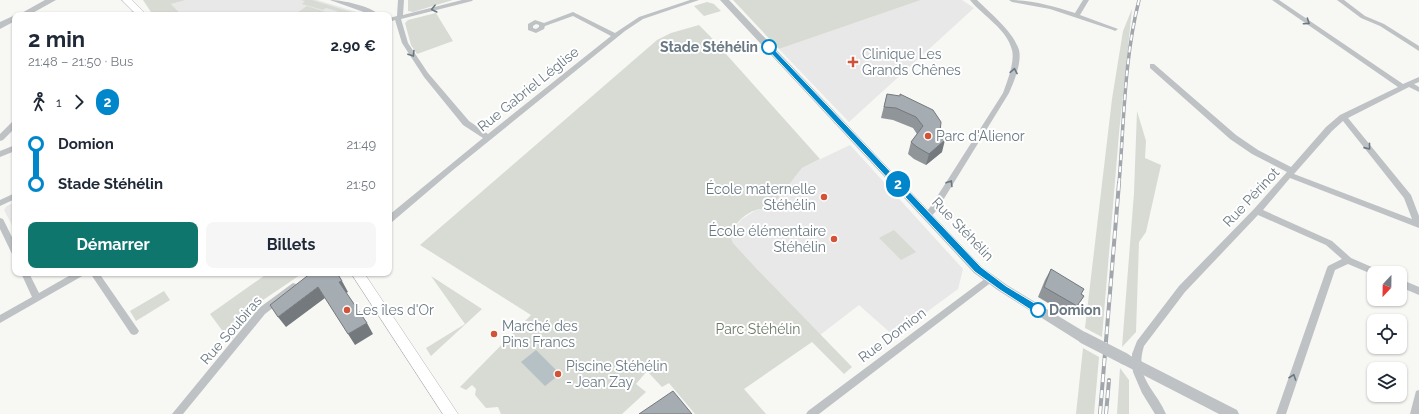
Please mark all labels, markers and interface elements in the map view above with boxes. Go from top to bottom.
one-way arrow [431,4,438,13]
one-way arrow [1303,17,1310,25]
text: 2 min [28,26,85,52]
text: 2.90 € [331,37,376,55]
place label: Stade Stéhélin [660,39,758,55]
marker: Stade Stéhélin [761,39,777,55]
street label: Rue Gabriel Léglise [474,43,582,135]
place label: Clinique Les Grands Chênes [862,46,961,78]
one-way arrow [407,50,415,57]
text: 21:48 – 21:50 · Bus [28,54,133,69]
marker: Clinique Les Grands Chênes [847,56,859,68]
one-way arrow [1009,68,1017,74]
icon: walk [28,91,50,113]
icon: forward [68,91,90,113]
text: 2 [104,94,111,110]
text: 1 [56,95,62,110]
place label: Parc d'Alienor [936,128,1025,144]
marker: Parc d'Alienor [923,131,933,141]
text: Domion [58,135,114,153]
text: 21:49 [347,137,376,152]
one-way arrow [1363,143,1370,150]
street label: Rue Périnot [1220,164,1283,230]
line badge: 2 [885,171,911,197]
text: Stade Stéhélin [58,175,163,193]
text: 2 [894,176,902,192]
text: 21:50 [346,177,376,192]
place label: École maternelle Stéhélin [706,180,816,213]
one-way arrow [945,180,952,187]
marker: École maternelle Stéhélin [819,192,829,202]
street label: Rue Stéhélin [929,194,997,264]
button: Démarrer [28,222,198,268]
button: Billets [206,222,376,268]
place label: École élémentaire Stéhélin [708,222,826,255]
marker: École élémentaire Stéhélin [829,234,839,244]
north arrow [1367,266,1407,306]
map controls [1367,266,1407,402]
street label: Rue Soubiras [197,292,265,367]
place label: Les îles d'Or [355,302,434,318]
marker: Domion [1030,302,1046,318]
place label: Domion [1049,302,1101,318]
marker: Les îles d'Or [342,305,352,315]
street label: Rue Domion [855,305,929,365]
button: locate [1367,314,1407,354]
place label: Marché des Pins Francs [502,318,578,350]
park label: Parc Stéhélin [716,321,800,337]
marker: Marché des Pins Francs [489,329,499,339]
place label: Piscine Stéhélin - Jean Zay [566,358,668,390]
button: layers [1367,362,1407,402]
marker: Piscine Stéhélin - Jean Zay [553,369,563,379]
one-way arrow [1289,374,1297,381]

